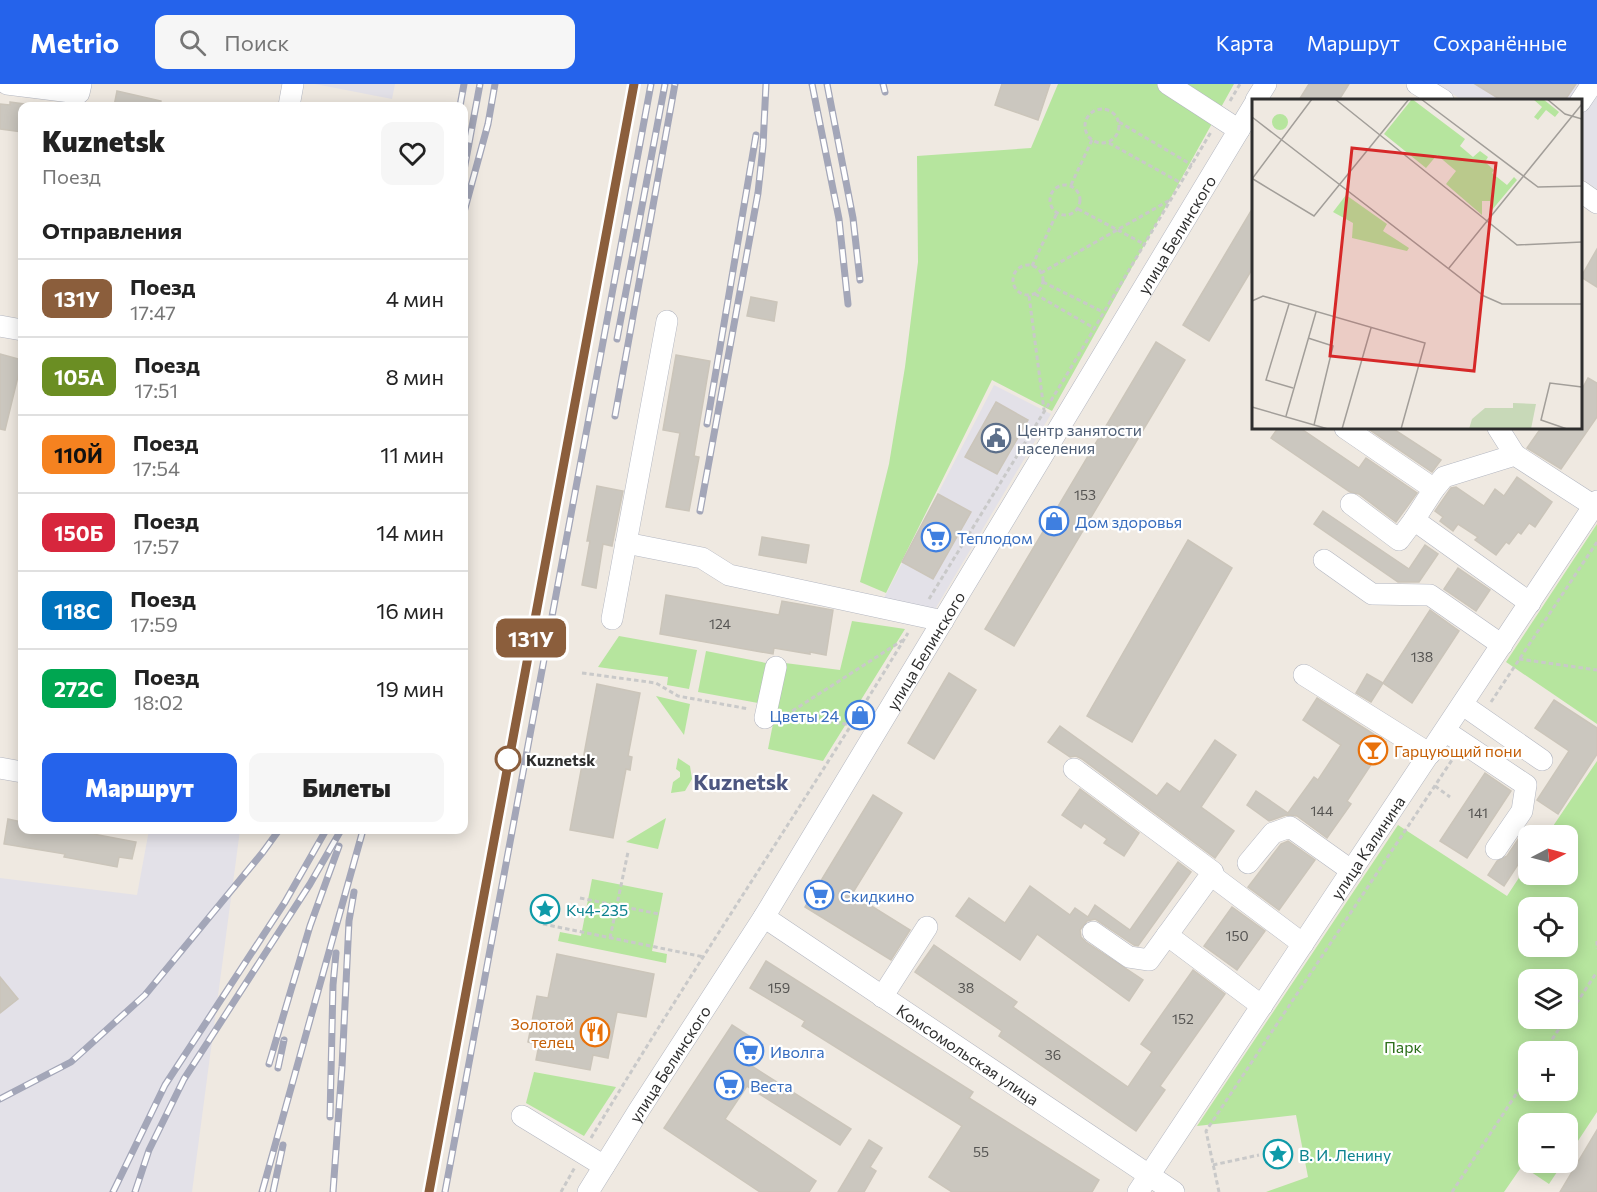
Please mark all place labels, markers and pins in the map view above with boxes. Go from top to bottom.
place label: Центр занятости населения [1017,420,1142,457]
public building icon: Центр занятости населения [980,422,1012,454]
shop icon: Дом здоровья [1038,505,1070,537]
place label: Дом здоровья [1075,512,1182,531]
supermarket icon: Теплодом [920,521,952,553]
place label: Теплодом [957,528,1033,547]
shop icon: Цветы 24 [844,699,876,731]
place label: Цветы 24 [769,706,839,725]
bar icon: Гарцующий пони [1357,734,1389,766]
place label: Гарцующий пони [1394,741,1522,760]
marker: Kuznetsk [495,746,521,772]
place label: Kuznetsk [526,750,596,769]
supermarket icon: Скидкино [803,879,835,911]
place label: Скидкино [840,886,914,905]
place icon: Кч4-235 [529,893,561,925]
place label: Кч4-235 [566,900,628,919]
place label: Золотой телец [511,1014,575,1051]
restaurant icon: Золотой телец [579,1016,611,1048]
supermarket icon: Иволга [733,1035,765,1067]
place label: Иволга [770,1042,825,1061]
supermarket icon: Веста [713,1069,745,1101]
place label: Веста [750,1076,793,1095]
place icon: В. И. Ленину [1262,1138,1294,1170]
place label: В. И. Ленину [1299,1145,1391,1164]

